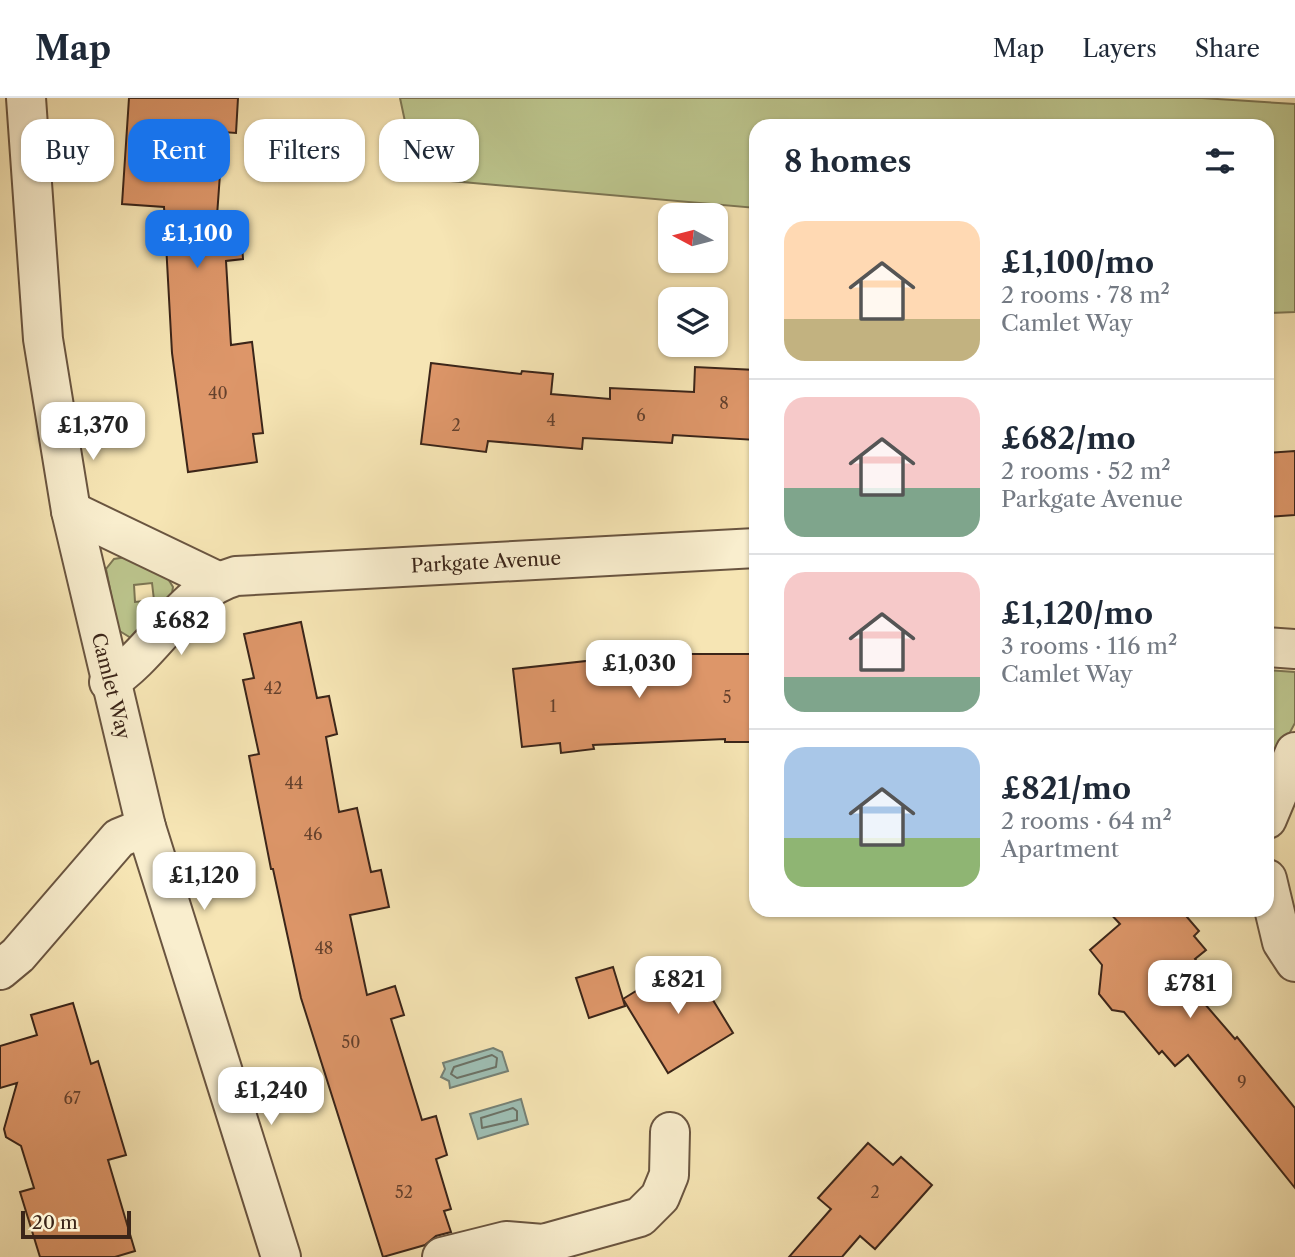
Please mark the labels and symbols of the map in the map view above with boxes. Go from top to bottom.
north arrow [658,203,728,273]
pin: £1,100 [140,211,254,270]
house number: 40 [208,383,228,403]
house number: 8 [719,393,729,413]
pin: £1,370 [36,402,150,462]
house number: 6 [636,405,646,425]
house number: 4 [546,410,556,430]
house number: 2 [451,415,461,435]
street label: Parkgate Avenue [410,547,562,577]
pin: £682 [140,598,222,657]
street label: Camlet Way [87,630,135,742]
pin: £1,030 [582,640,696,700]
house number: 42 [264,678,282,698]
house number: 5 [723,687,731,707]
house number: 1 [550,696,557,716]
house number: 44 [285,773,303,793]
house number: 46 [304,824,322,844]
pin: £1,120 [147,852,261,912]
house number: 48 [315,938,333,958]
pin: £821 [637,956,719,1016]
pin: £781 [1149,960,1231,1020]
house number: 50 [342,1032,360,1052]
pin: £1,240 [214,1068,328,1127]
house number: 9 [1237,1072,1247,1092]
house number: 67 [63,1088,81,1108]
house number: 52 [395,1182,413,1202]
house number: 2 [870,1182,880,1202]
scale bar [21,1208,131,1240]

